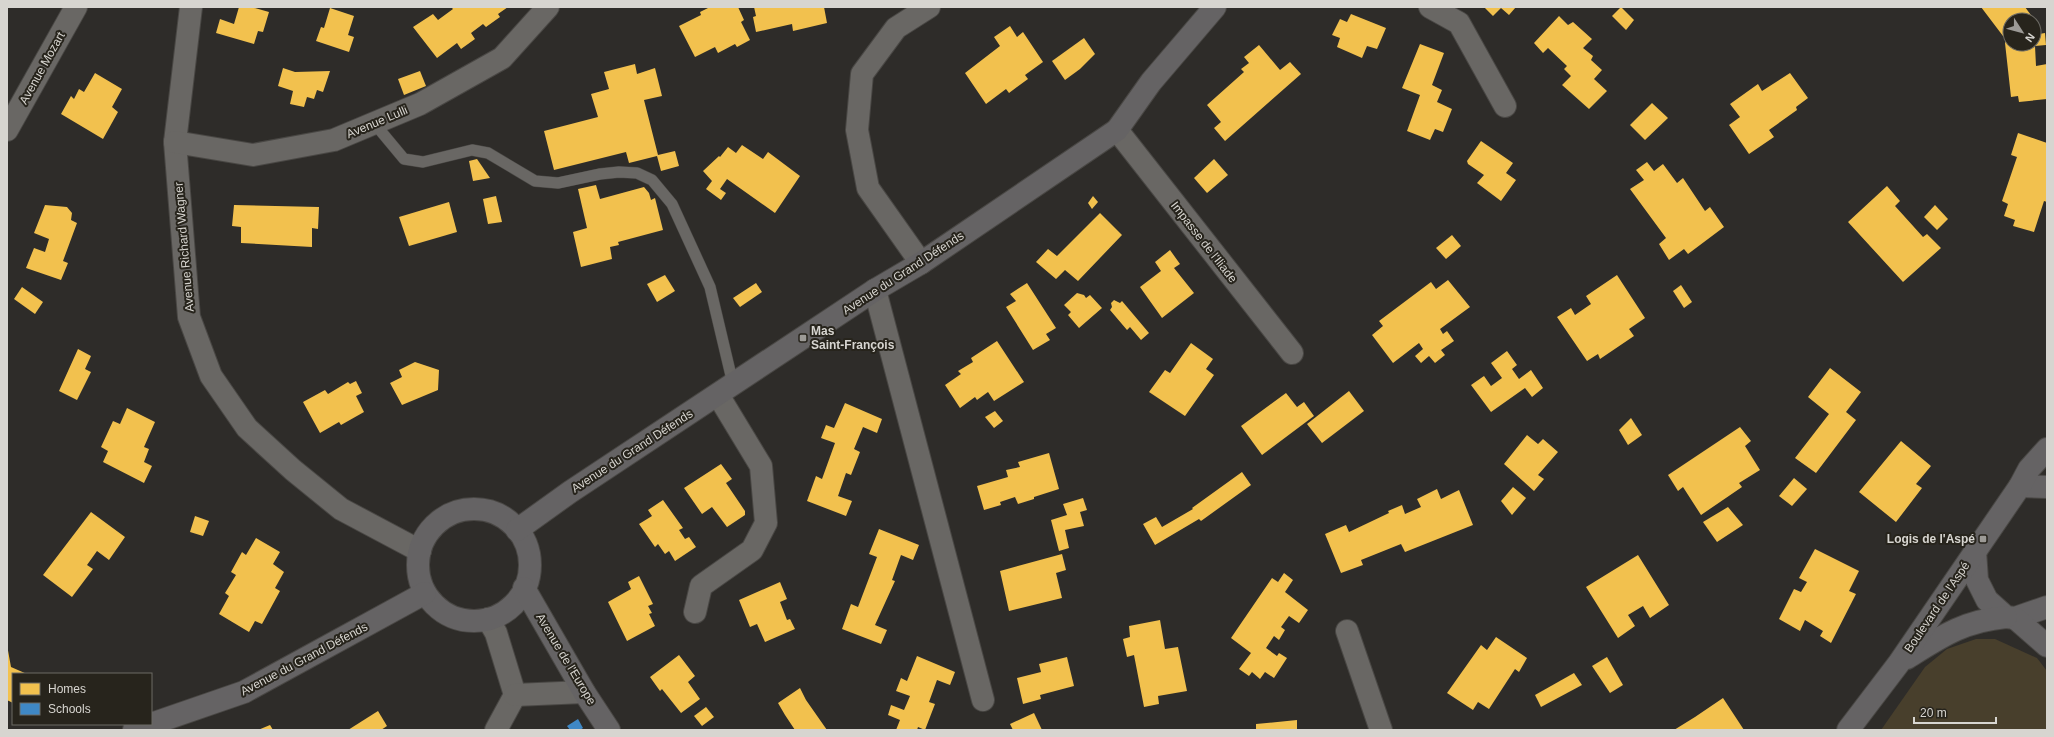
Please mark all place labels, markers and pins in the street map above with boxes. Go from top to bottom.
place label: Mas Saint-François [811,324,895,352]
marker: Mas Saint-François [798,333,808,343]
place label: Logis de l'Aspé [1887,532,1975,546]
marker: Logis de l'Aspé [1978,534,1988,544]

